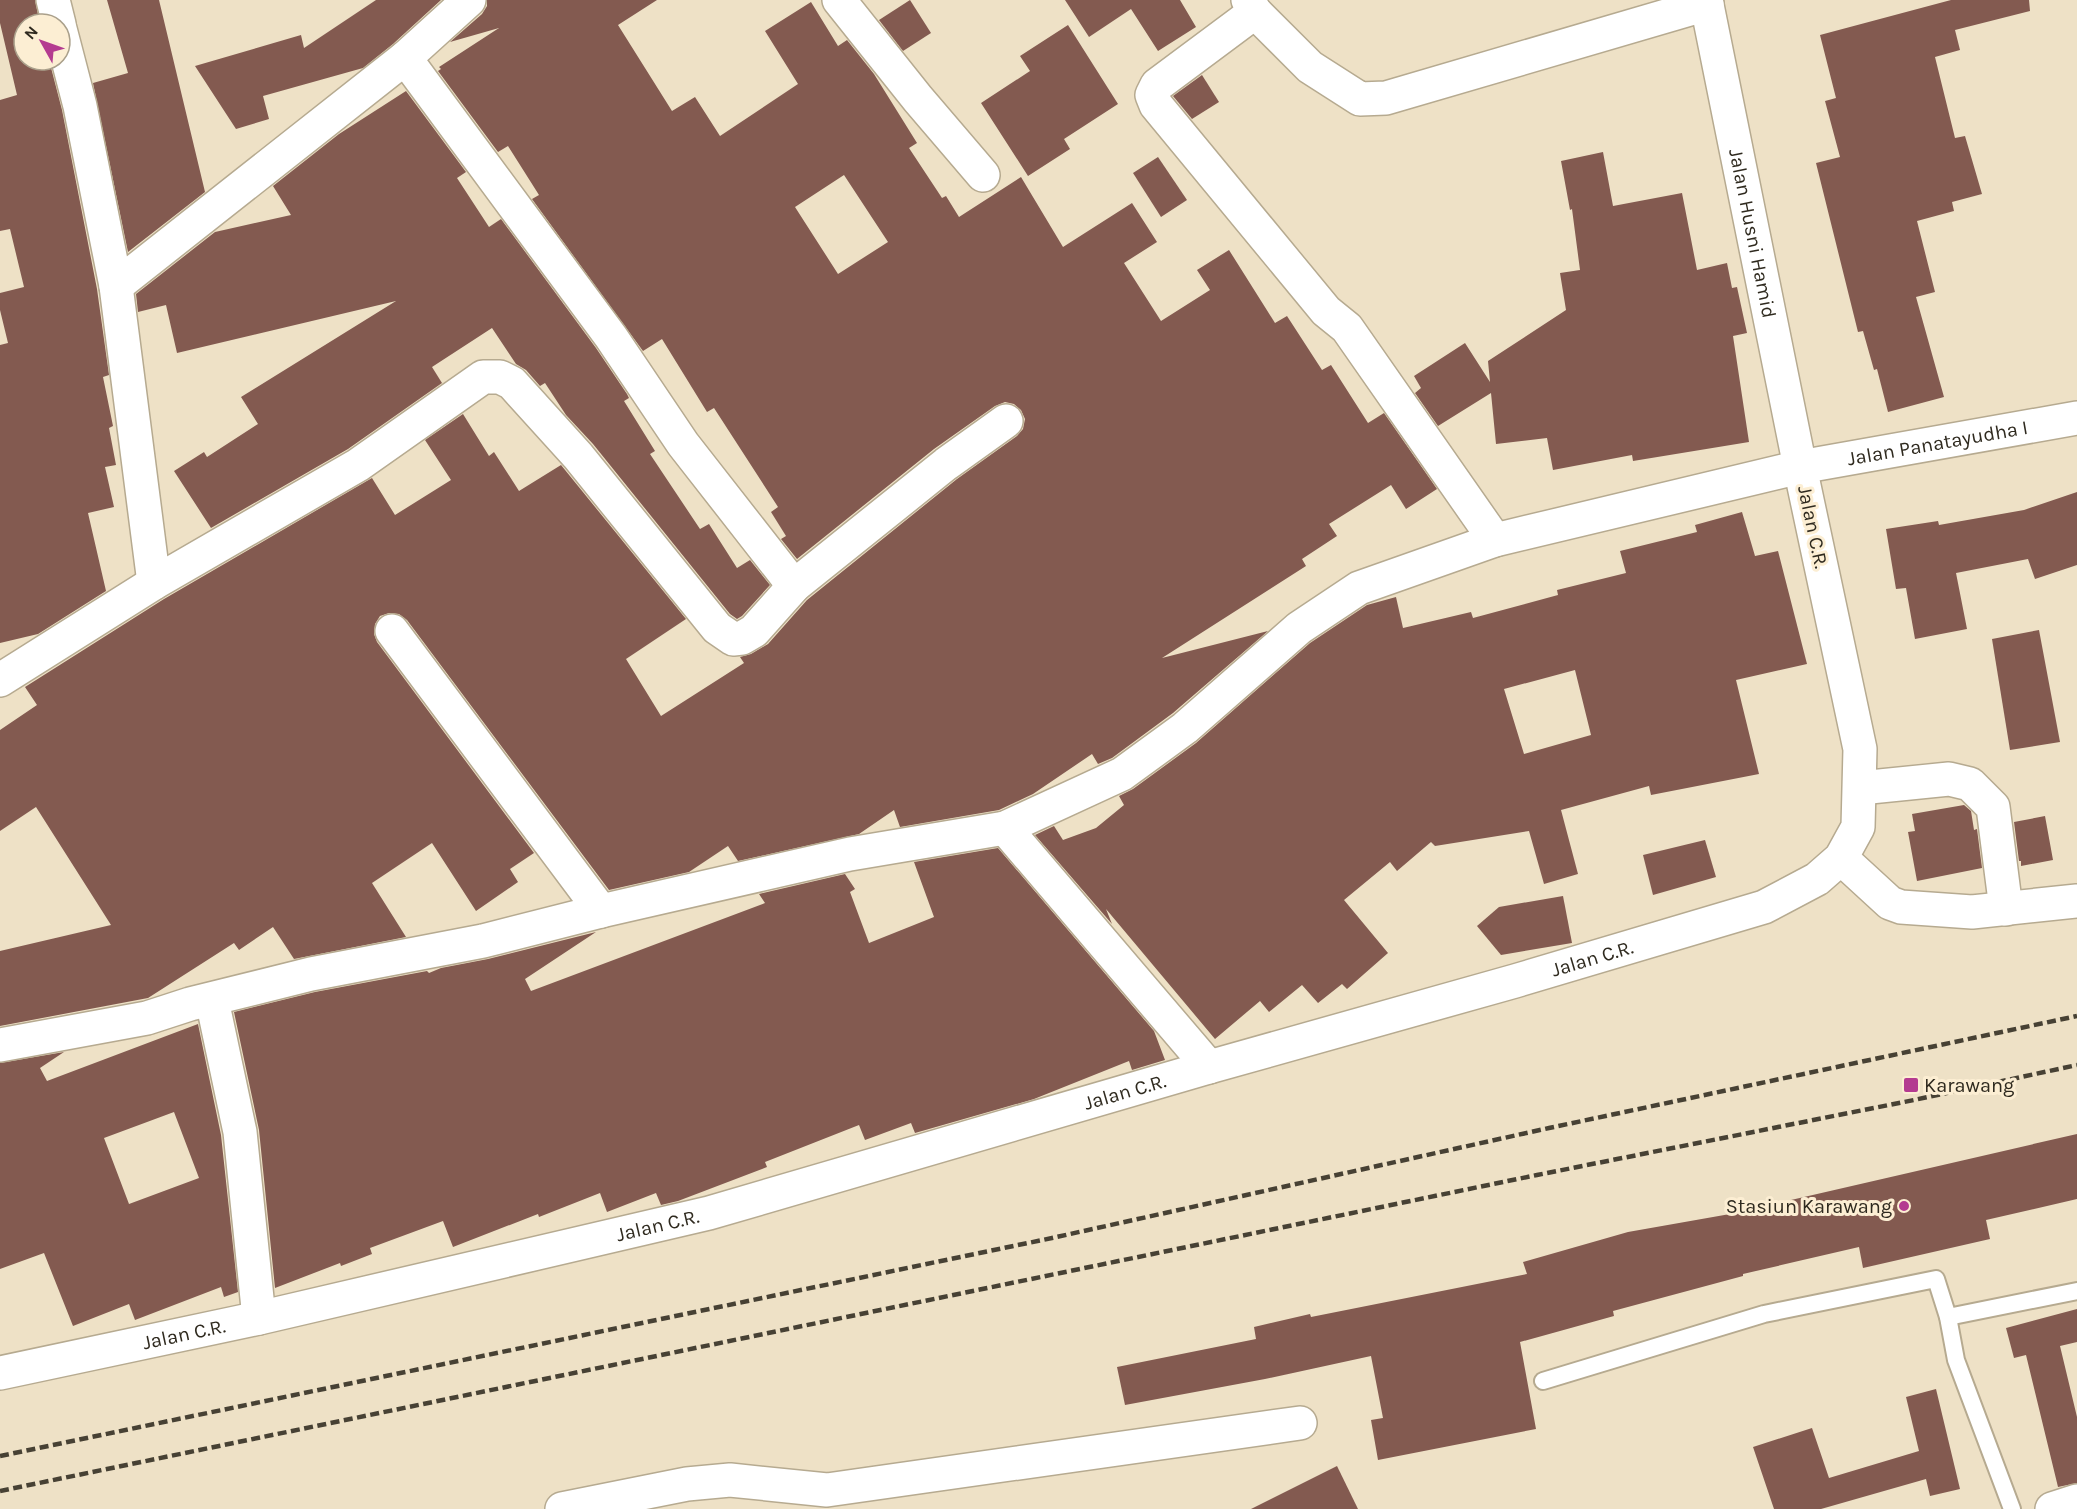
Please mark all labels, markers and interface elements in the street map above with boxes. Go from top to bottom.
north arrow [12,12,72,72]
text: N [20,22,42,43]
street label: Jalan Husni Hamid [1725,147,1781,320]
street label: Jalan Panatayudha I [1845,415,2030,470]
street label: Jalan C.R. [1793,483,1833,571]
street label: Jalan C.R. [1548,935,1636,981]
street label: Jalan C.R. [1081,1069,1168,1114]
place label: Karawang [1924,1074,2014,1097]
marker: Karawang [1902,1076,1920,1094]
place label: Stasiun Karawang [1726,1195,1892,1218]
marker: Stasiun Karawang [1897,1199,1911,1213]
street label: Jalan C.R. [614,1204,701,1246]
street label: Jalan C.R. [140,1314,227,1354]

